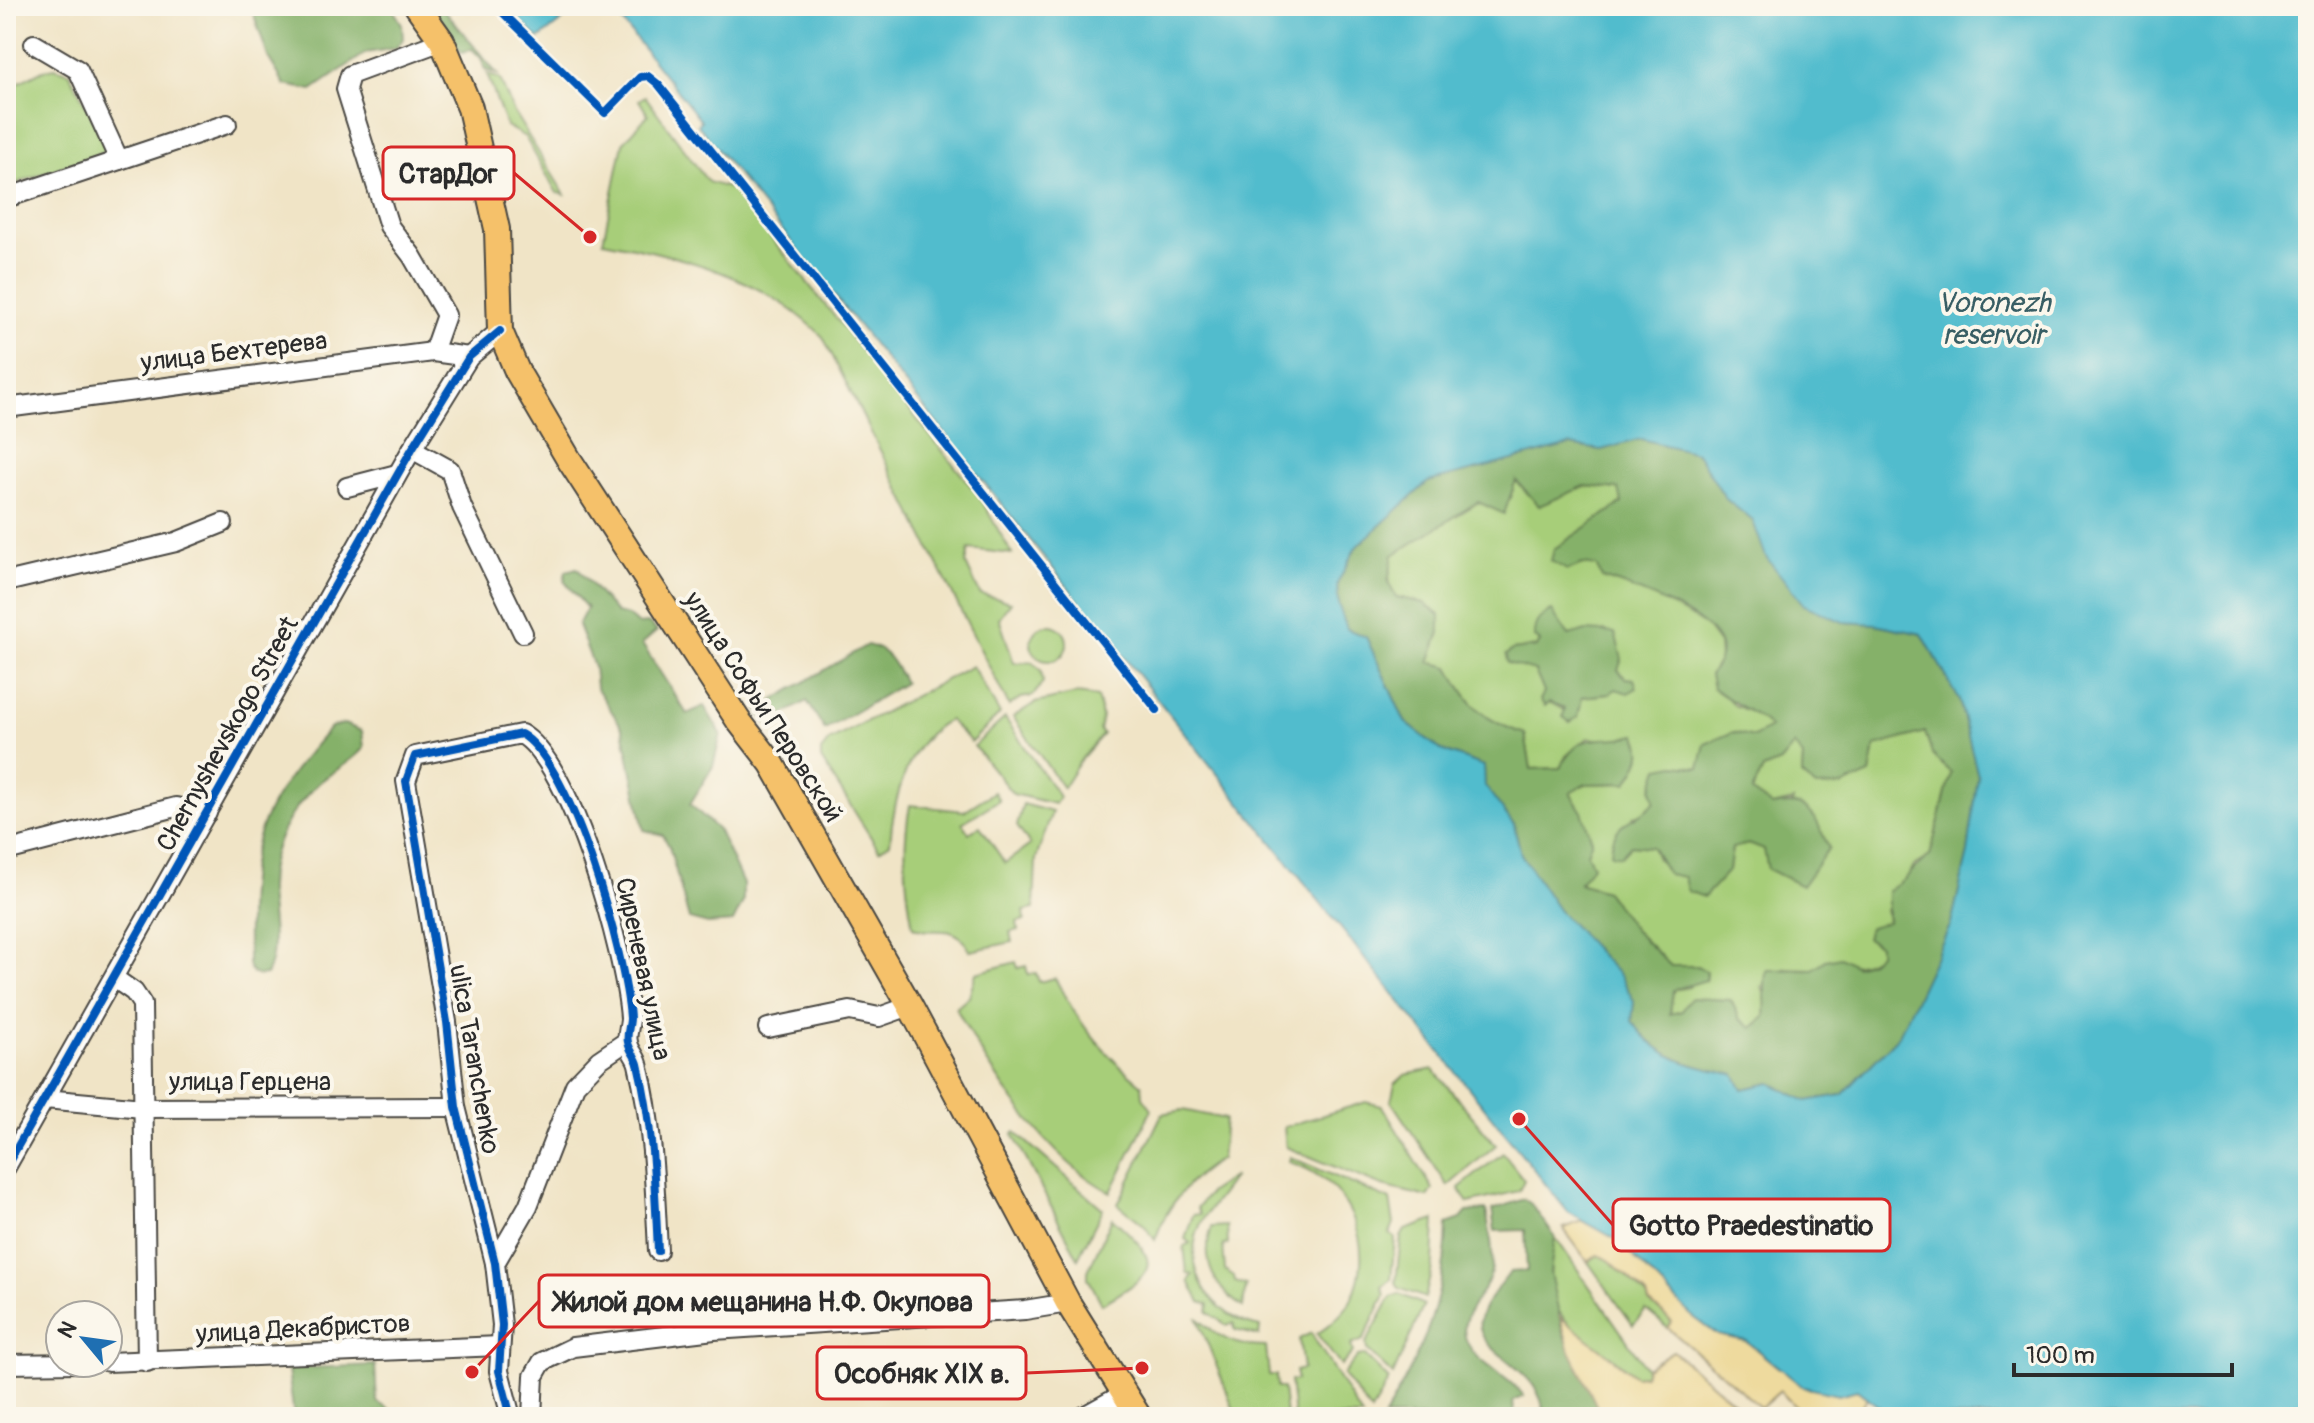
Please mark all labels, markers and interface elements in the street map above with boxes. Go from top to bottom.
callout: СтарДог [383,147,514,199]
text: СтарДог [399,157,498,192]
water label: Voronezh reservoir [1937,286,2053,353]
street label: улица Бехтерева [138,325,329,379]
street label: улица Софьи Перовской [676,585,850,828]
street label: Chernyshevskogo Street [150,611,306,857]
street label: Сиреневая улица [608,875,678,1063]
street label: ulica Taranchenko [442,962,506,1157]
street label: улица Герцена [168,1066,331,1098]
callout: Gotto Praedestinatio [1613,1199,1890,1251]
text: Gotto Praedestinatio [1629,1209,1873,1244]
callout: Жилой дом мещанина Н.Ф. Окупова [539,1275,989,1327]
text: Жилой дом мещанина Н.Ф. Окупова [550,1285,973,1320]
north arrow [44,1299,124,1379]
street label: улица Декабристов [194,1307,411,1351]
text: N [52,1316,83,1343]
scale bar [2014,1327,2232,1377]
text: 100 m [2026,1341,2095,1370]
callout: Особняк XIX в. [817,1347,1026,1399]
text: Особняк XIX в. [834,1357,1010,1392]

